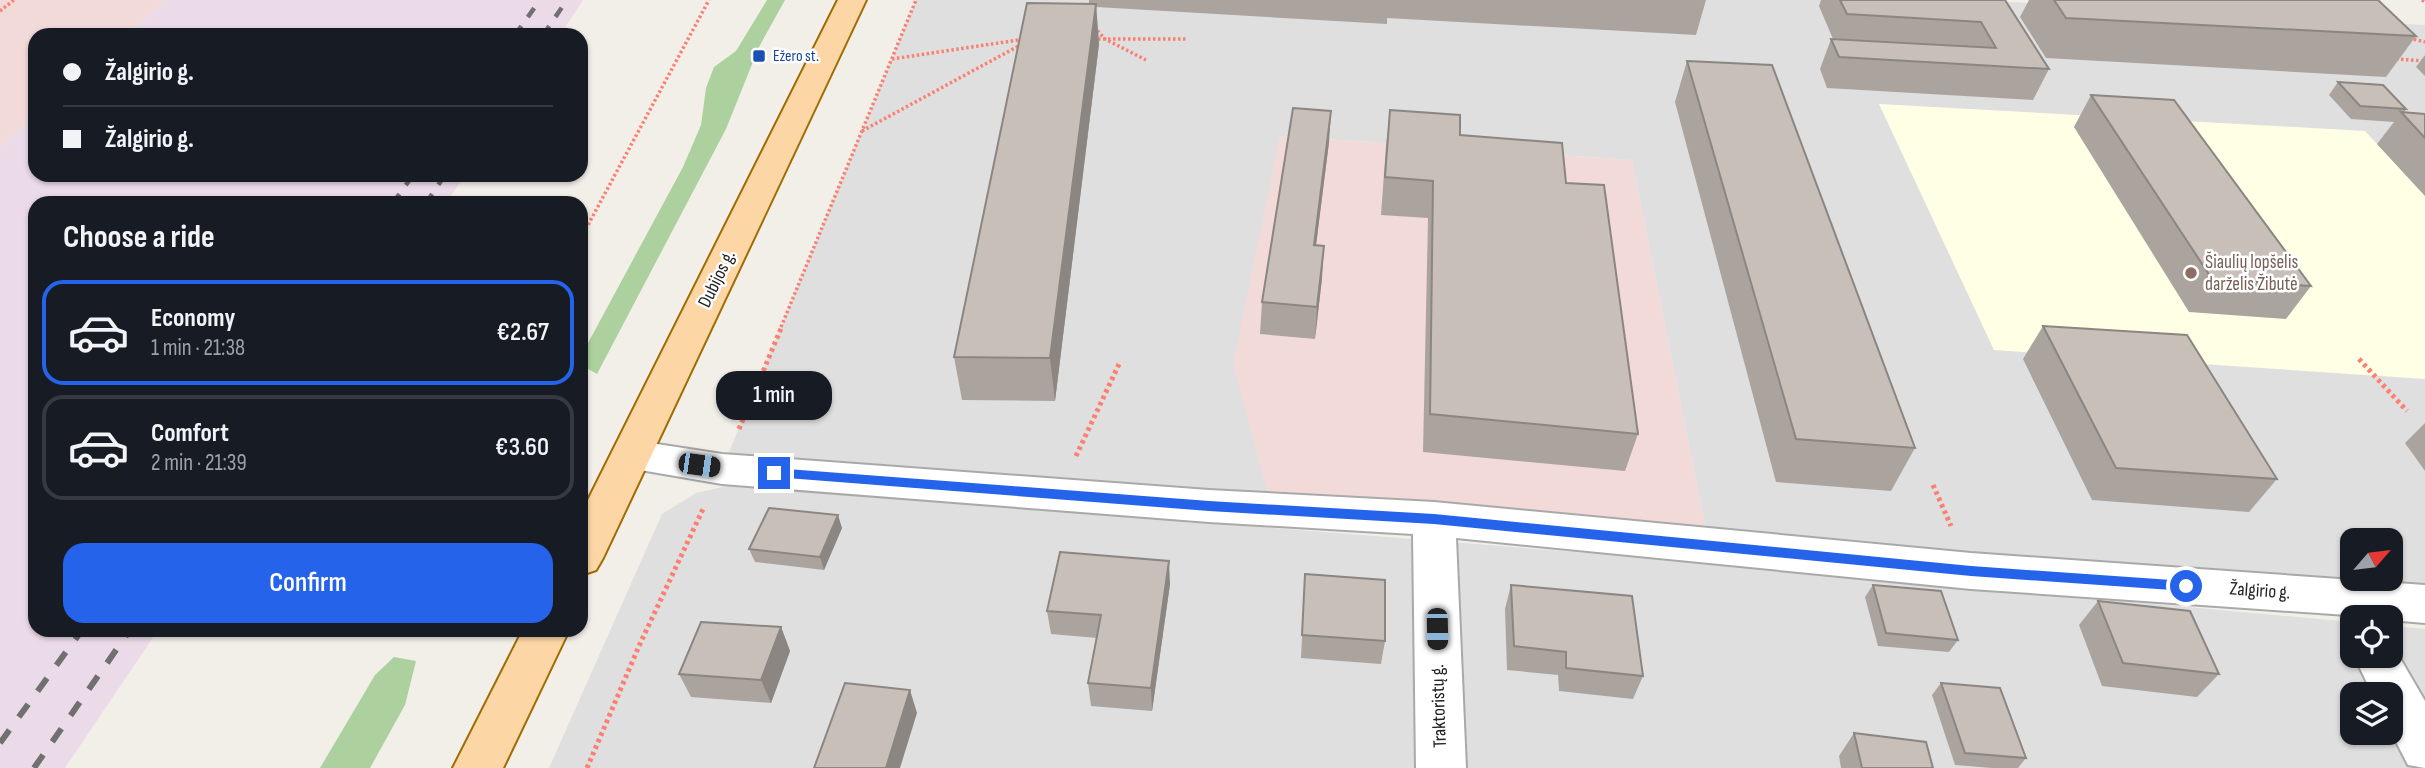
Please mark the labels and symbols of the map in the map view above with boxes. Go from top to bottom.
place label: Ežero st. [773,47,819,66]
marker: Ežero st. [751,48,767,64]
street label: Dubijos g. [693,247,741,311]
place label: Šiaulių lopšelis darželis Žibutė [2205,251,2299,296]
marker: Šiaulių lopšelis darželis Žibutė [2183,265,2199,281]
callout: 1 min [716,372,832,420]
car [677,452,722,478]
route end [758,457,790,489]
north arrow [2340,528,2403,592]
route start [2170,570,2202,602]
street label: Žalgirio g. [2229,577,2291,605]
car [1427,608,1448,650]
street label: Traktoristų g. [1426,664,1452,748]

